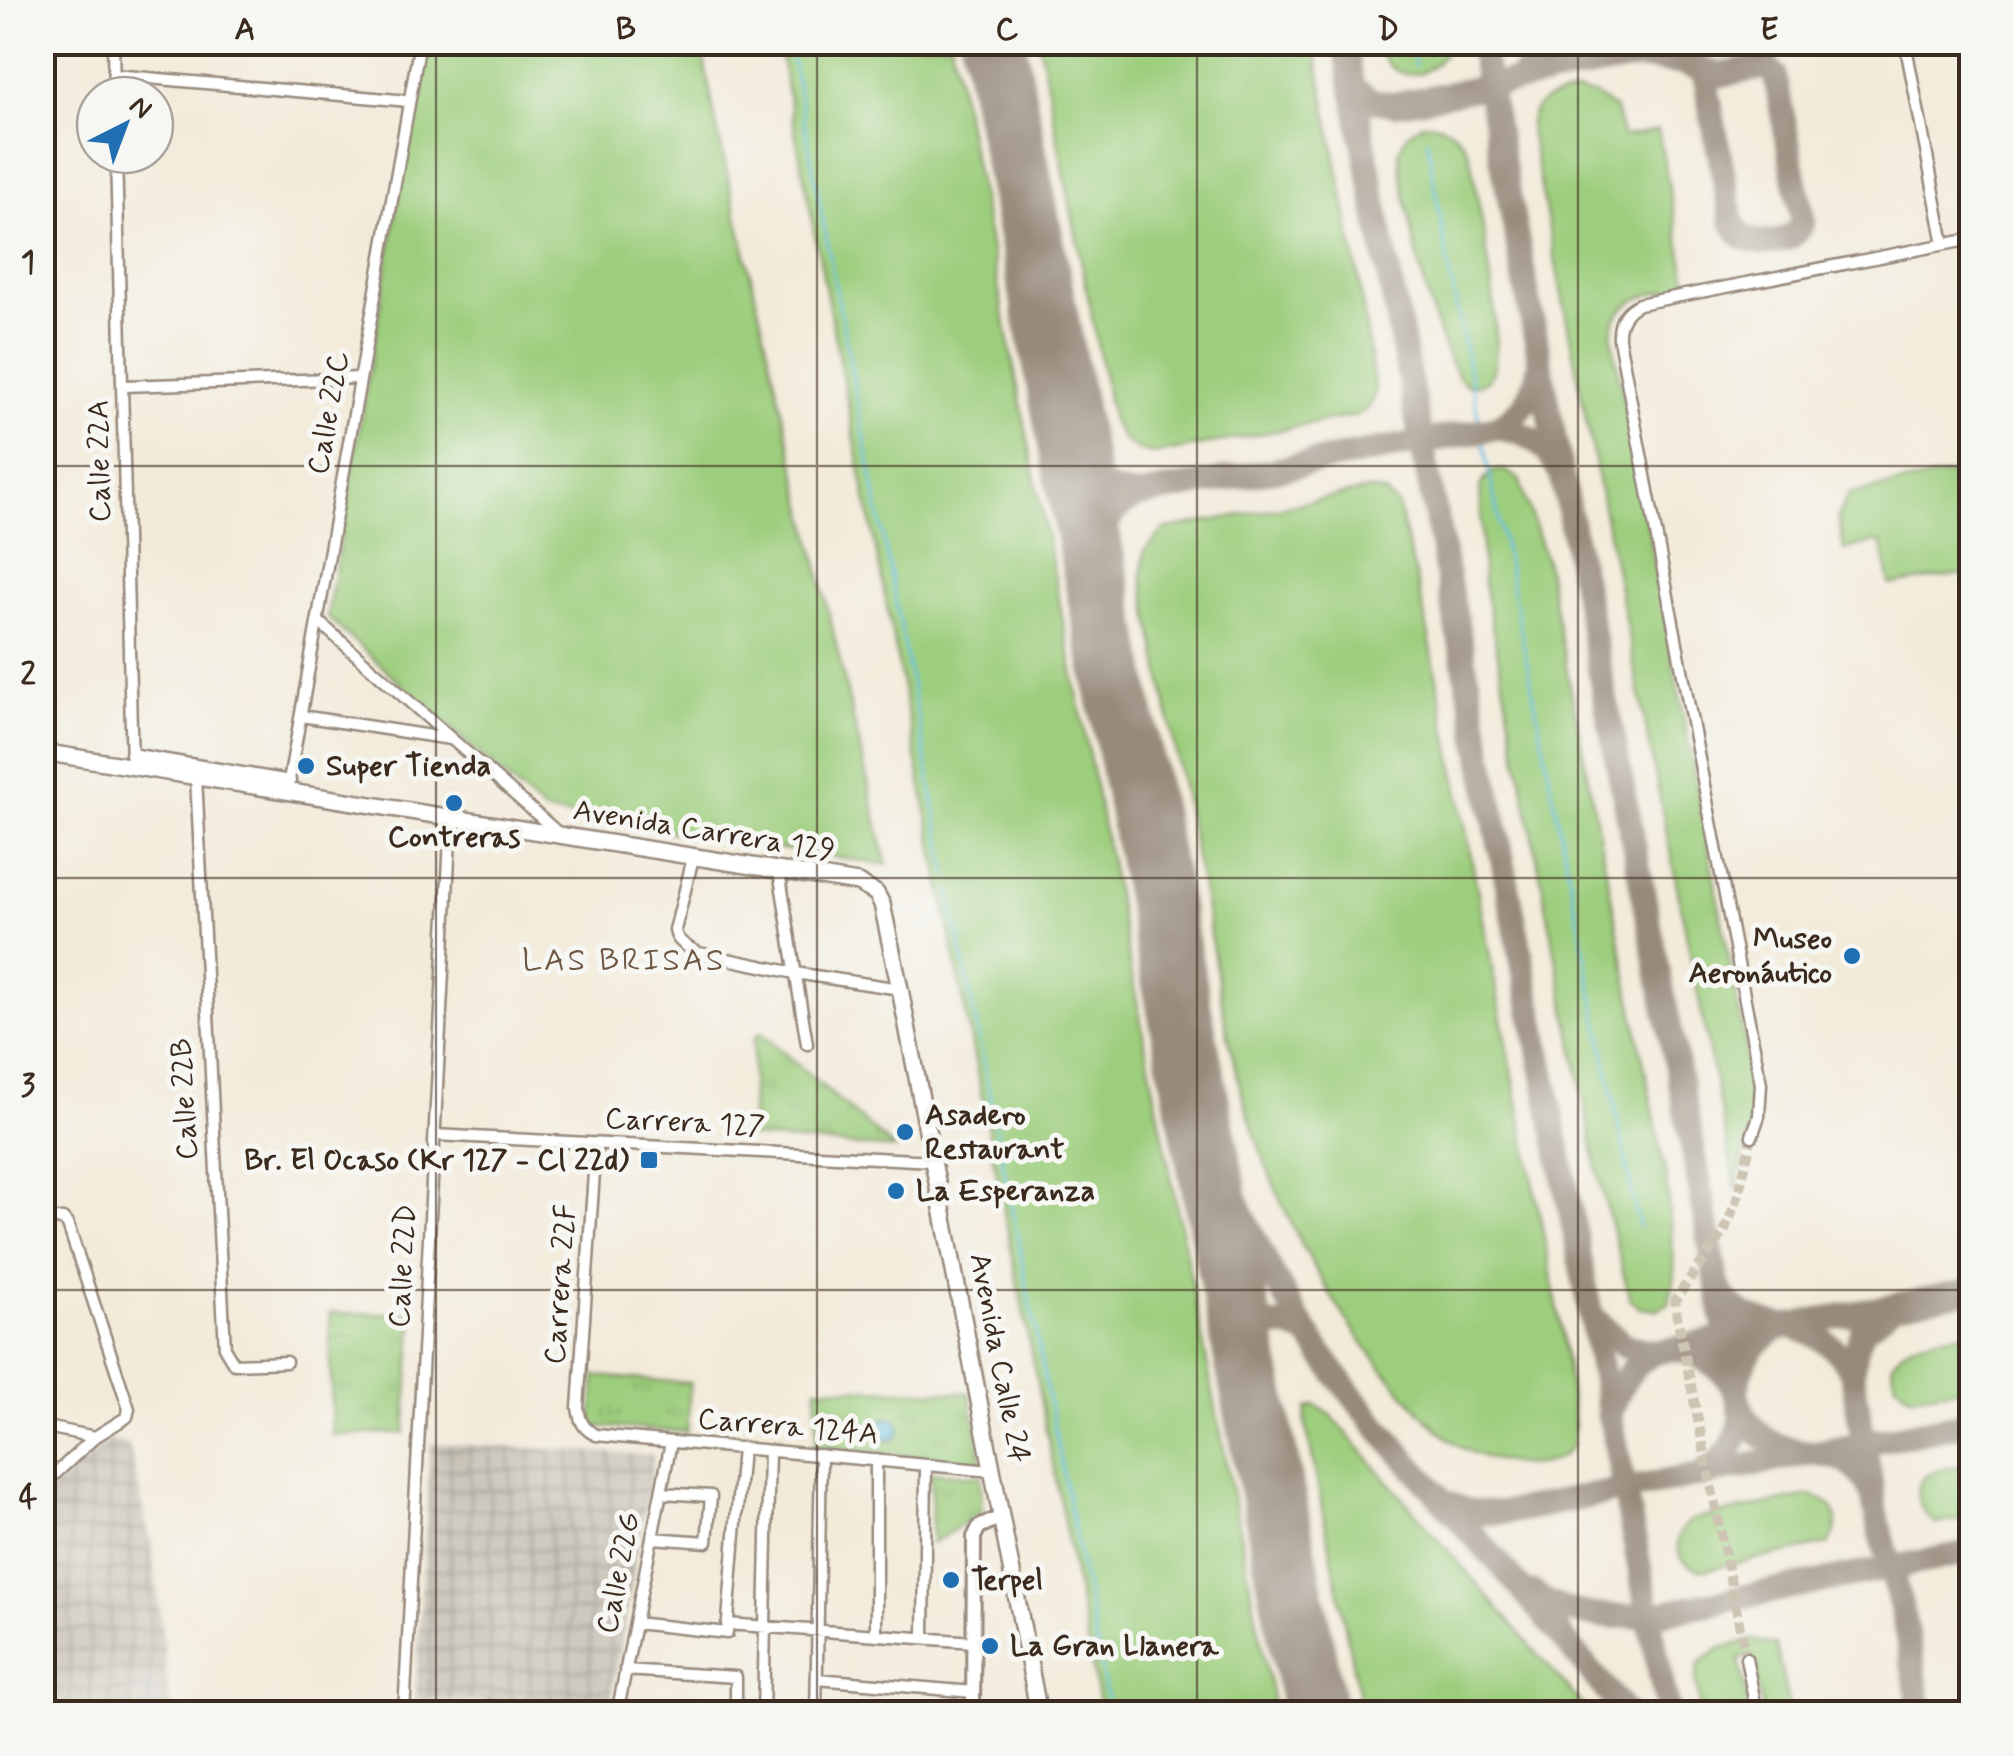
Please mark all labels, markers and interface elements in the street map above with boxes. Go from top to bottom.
text: A [235,9,255,51]
text: B [616,9,636,51]
text: C [996,9,1019,51]
text: D [1377,9,1399,51]
text: E [1760,9,1779,51]
north arrow [75,75,175,175]
text: N [121,88,159,128]
text: 1 [21,242,35,284]
street label: Calle 22C [299,348,359,478]
street label: Calle 22A [79,399,121,523]
text: 2 [20,654,36,696]
place label: Super Tienda [326,747,491,786]
marker: Super Tienda [295,755,317,777]
street label: Avenida Carrera 129 [570,791,838,871]
marker: Contreras [443,792,465,814]
place label: Contreras [388,818,520,857]
place label: Museo Aeronáutico [1689,920,1832,993]
district label: LAS BRISAS [522,940,726,982]
marker: Museo Aeronáutico [1841,945,1863,967]
street label: Calle 22B [162,1037,208,1161]
text: 3 [21,1065,36,1107]
place label: Asadero Restaurant [925,1096,1064,1169]
street label: Carrera 127 [604,1099,766,1147]
marker: Asadero Restaurant [894,1121,916,1143]
place label: Br. El Ocaso (Kr 127 - Cl 22d) [244,1141,629,1180]
marker: Br. El Ocaso (Kr 127 - Cl 22d) [638,1149,660,1171]
place label: La Esperanza [916,1172,1095,1211]
marker: La Esperanza [885,1180,907,1202]
street label: Carrera 22F [536,1202,586,1366]
street label: Calle 22D [380,1203,426,1329]
street label: Avenida Calle 24 [960,1250,1038,1466]
street label: Carrera 124A [696,1400,880,1454]
text: 4 [19,1477,38,1519]
street label: Calle 22G [588,1509,650,1637]
place label: Terpel [971,1561,1043,1600]
marker: Terpel [940,1569,962,1591]
place label: La Gran Llanera [1010,1627,1220,1666]
marker: La Gran Llanera [979,1635,1001,1657]

